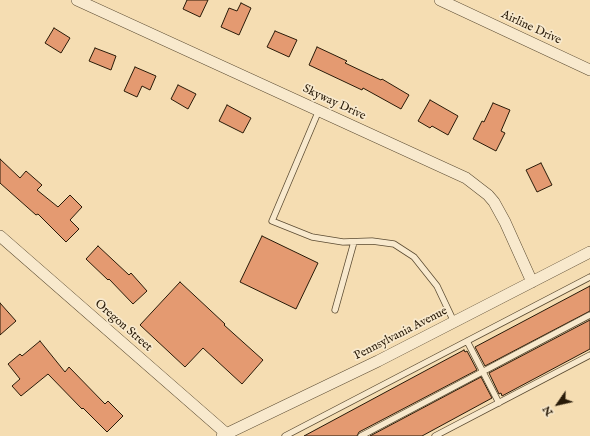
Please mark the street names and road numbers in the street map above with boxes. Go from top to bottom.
street label: Airline Drive [499,8,563,48]
street label: Skyway Drive [300,82,368,124]
street label: Oregon Street [91,297,155,355]
street label: Pennsylvania Avenue [352,304,450,364]

